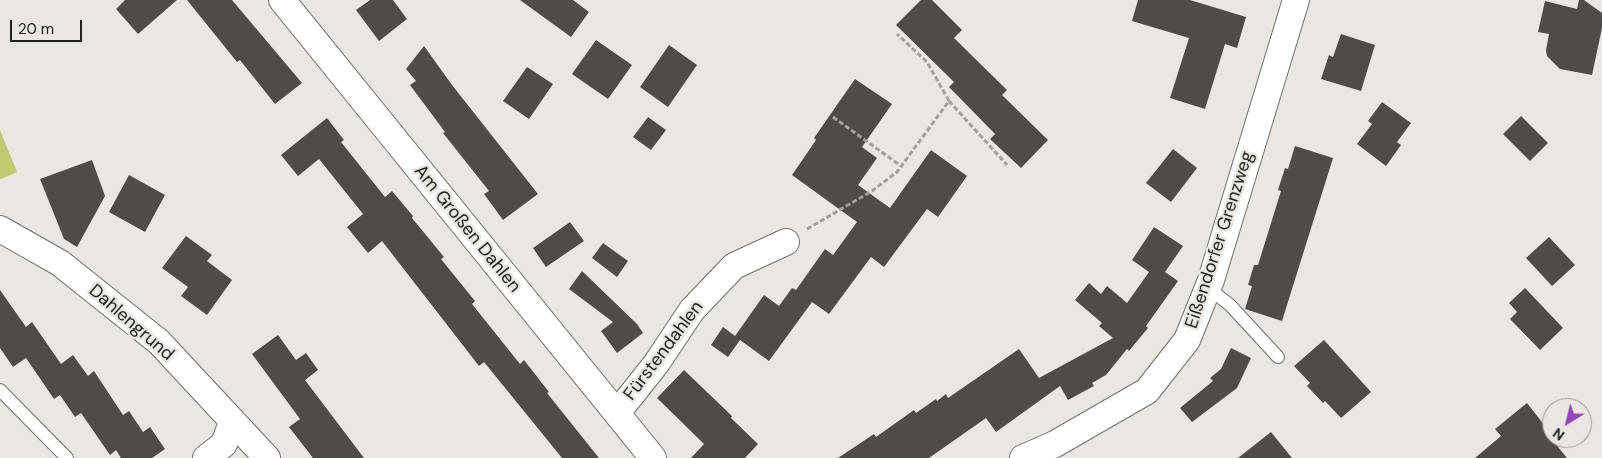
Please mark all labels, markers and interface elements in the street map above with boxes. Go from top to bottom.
scale bar [12,10,85,42]
text: 20 m [18,19,54,39]
street label: Eißendorfer Grenzweg [1181,149,1259,331]
street label: Am Großen Dahlen [409,161,525,297]
street label: Dahlengrund [84,280,178,366]
street label: Fürstendahlen [620,297,708,405]
north arrow [1542,398,1592,448]
text: N [1549,424,1568,445]

